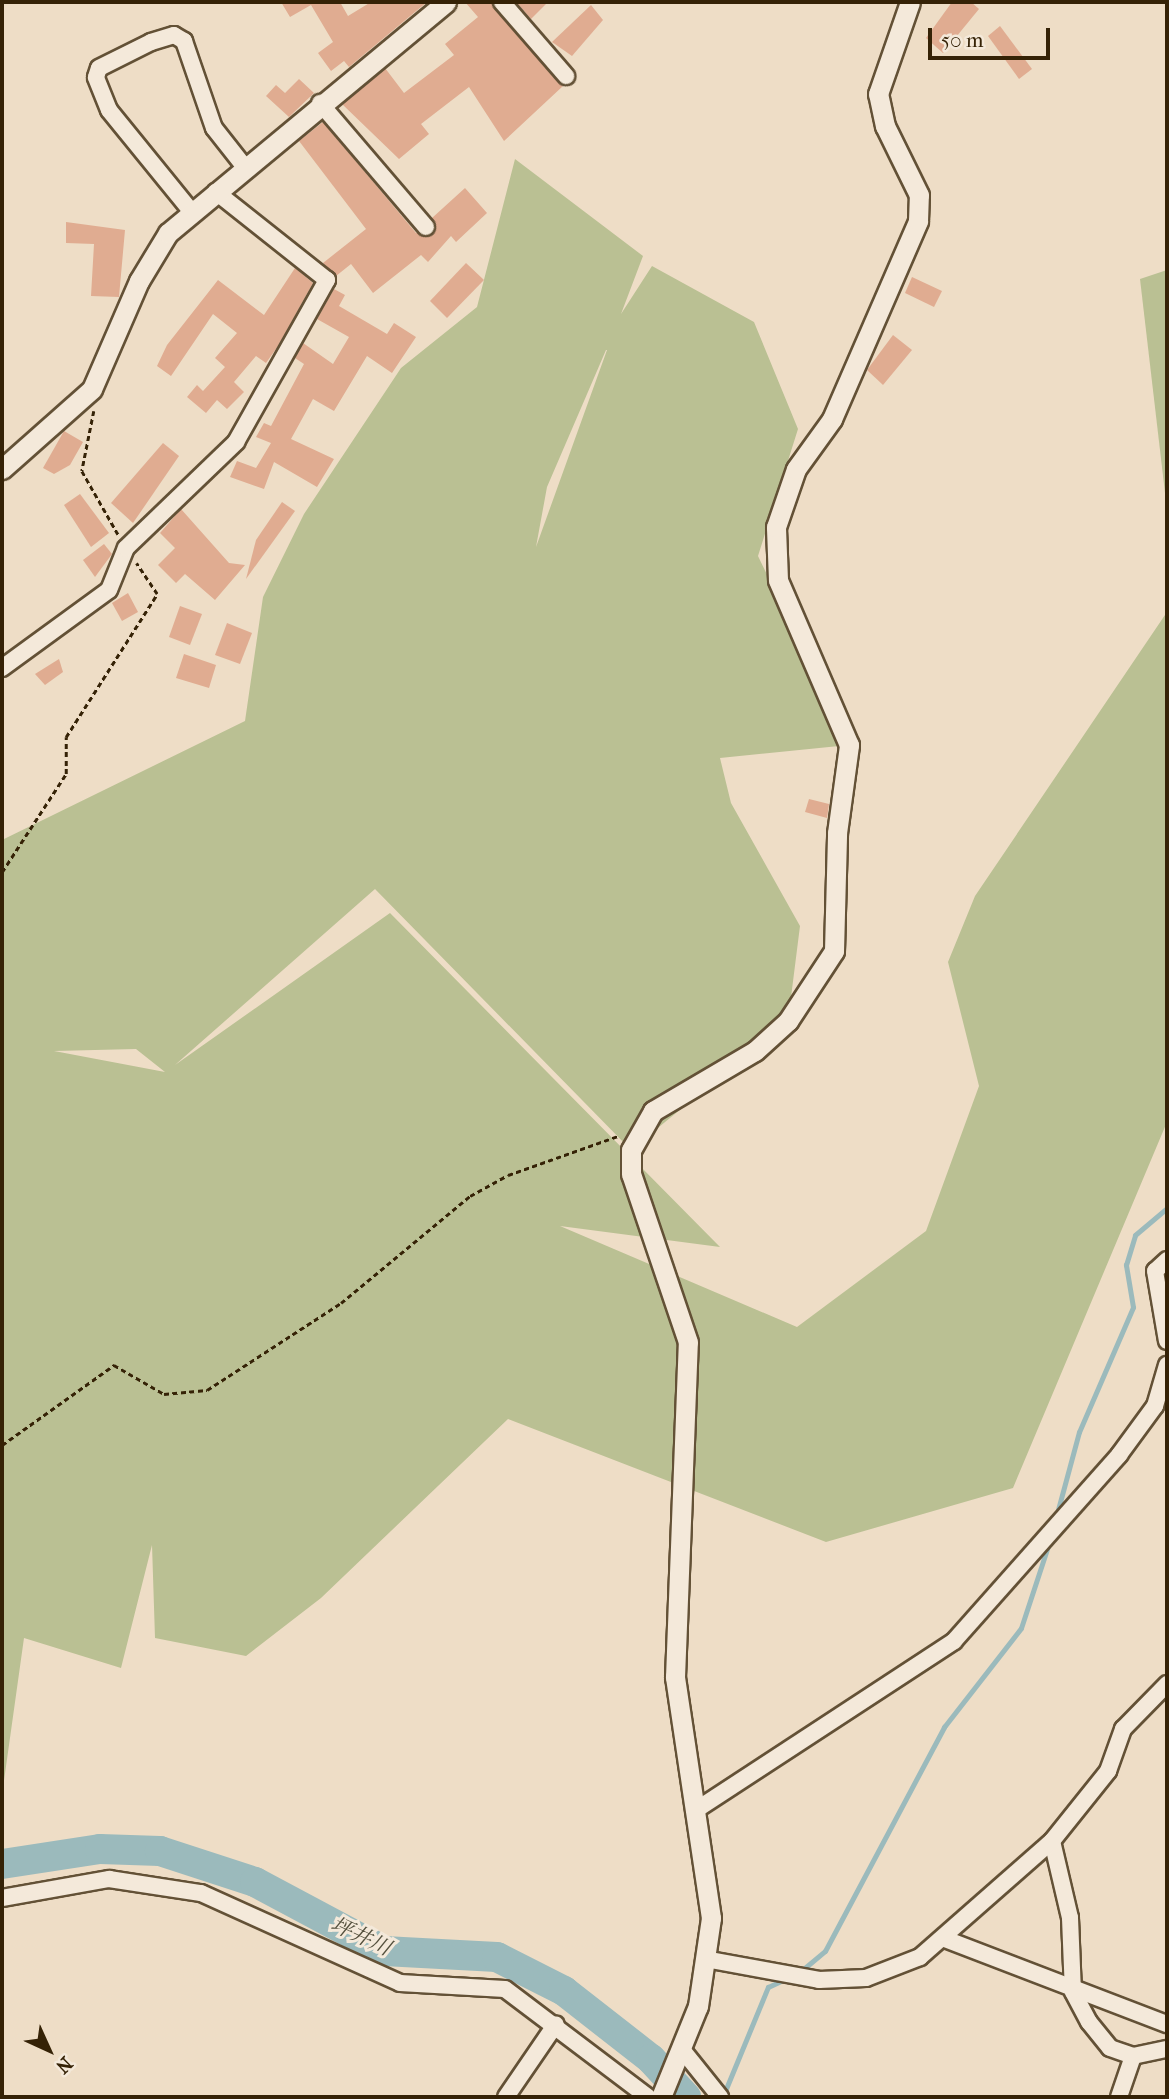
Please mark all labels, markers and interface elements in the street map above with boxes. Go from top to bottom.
scale bar [931,14,1054,58]
text: 50 m [941,28,984,52]
water label: 坪井川 [327,1911,395,1961]
north arrow [14,2015,84,2085]
text: N [51,2052,77,2078]

